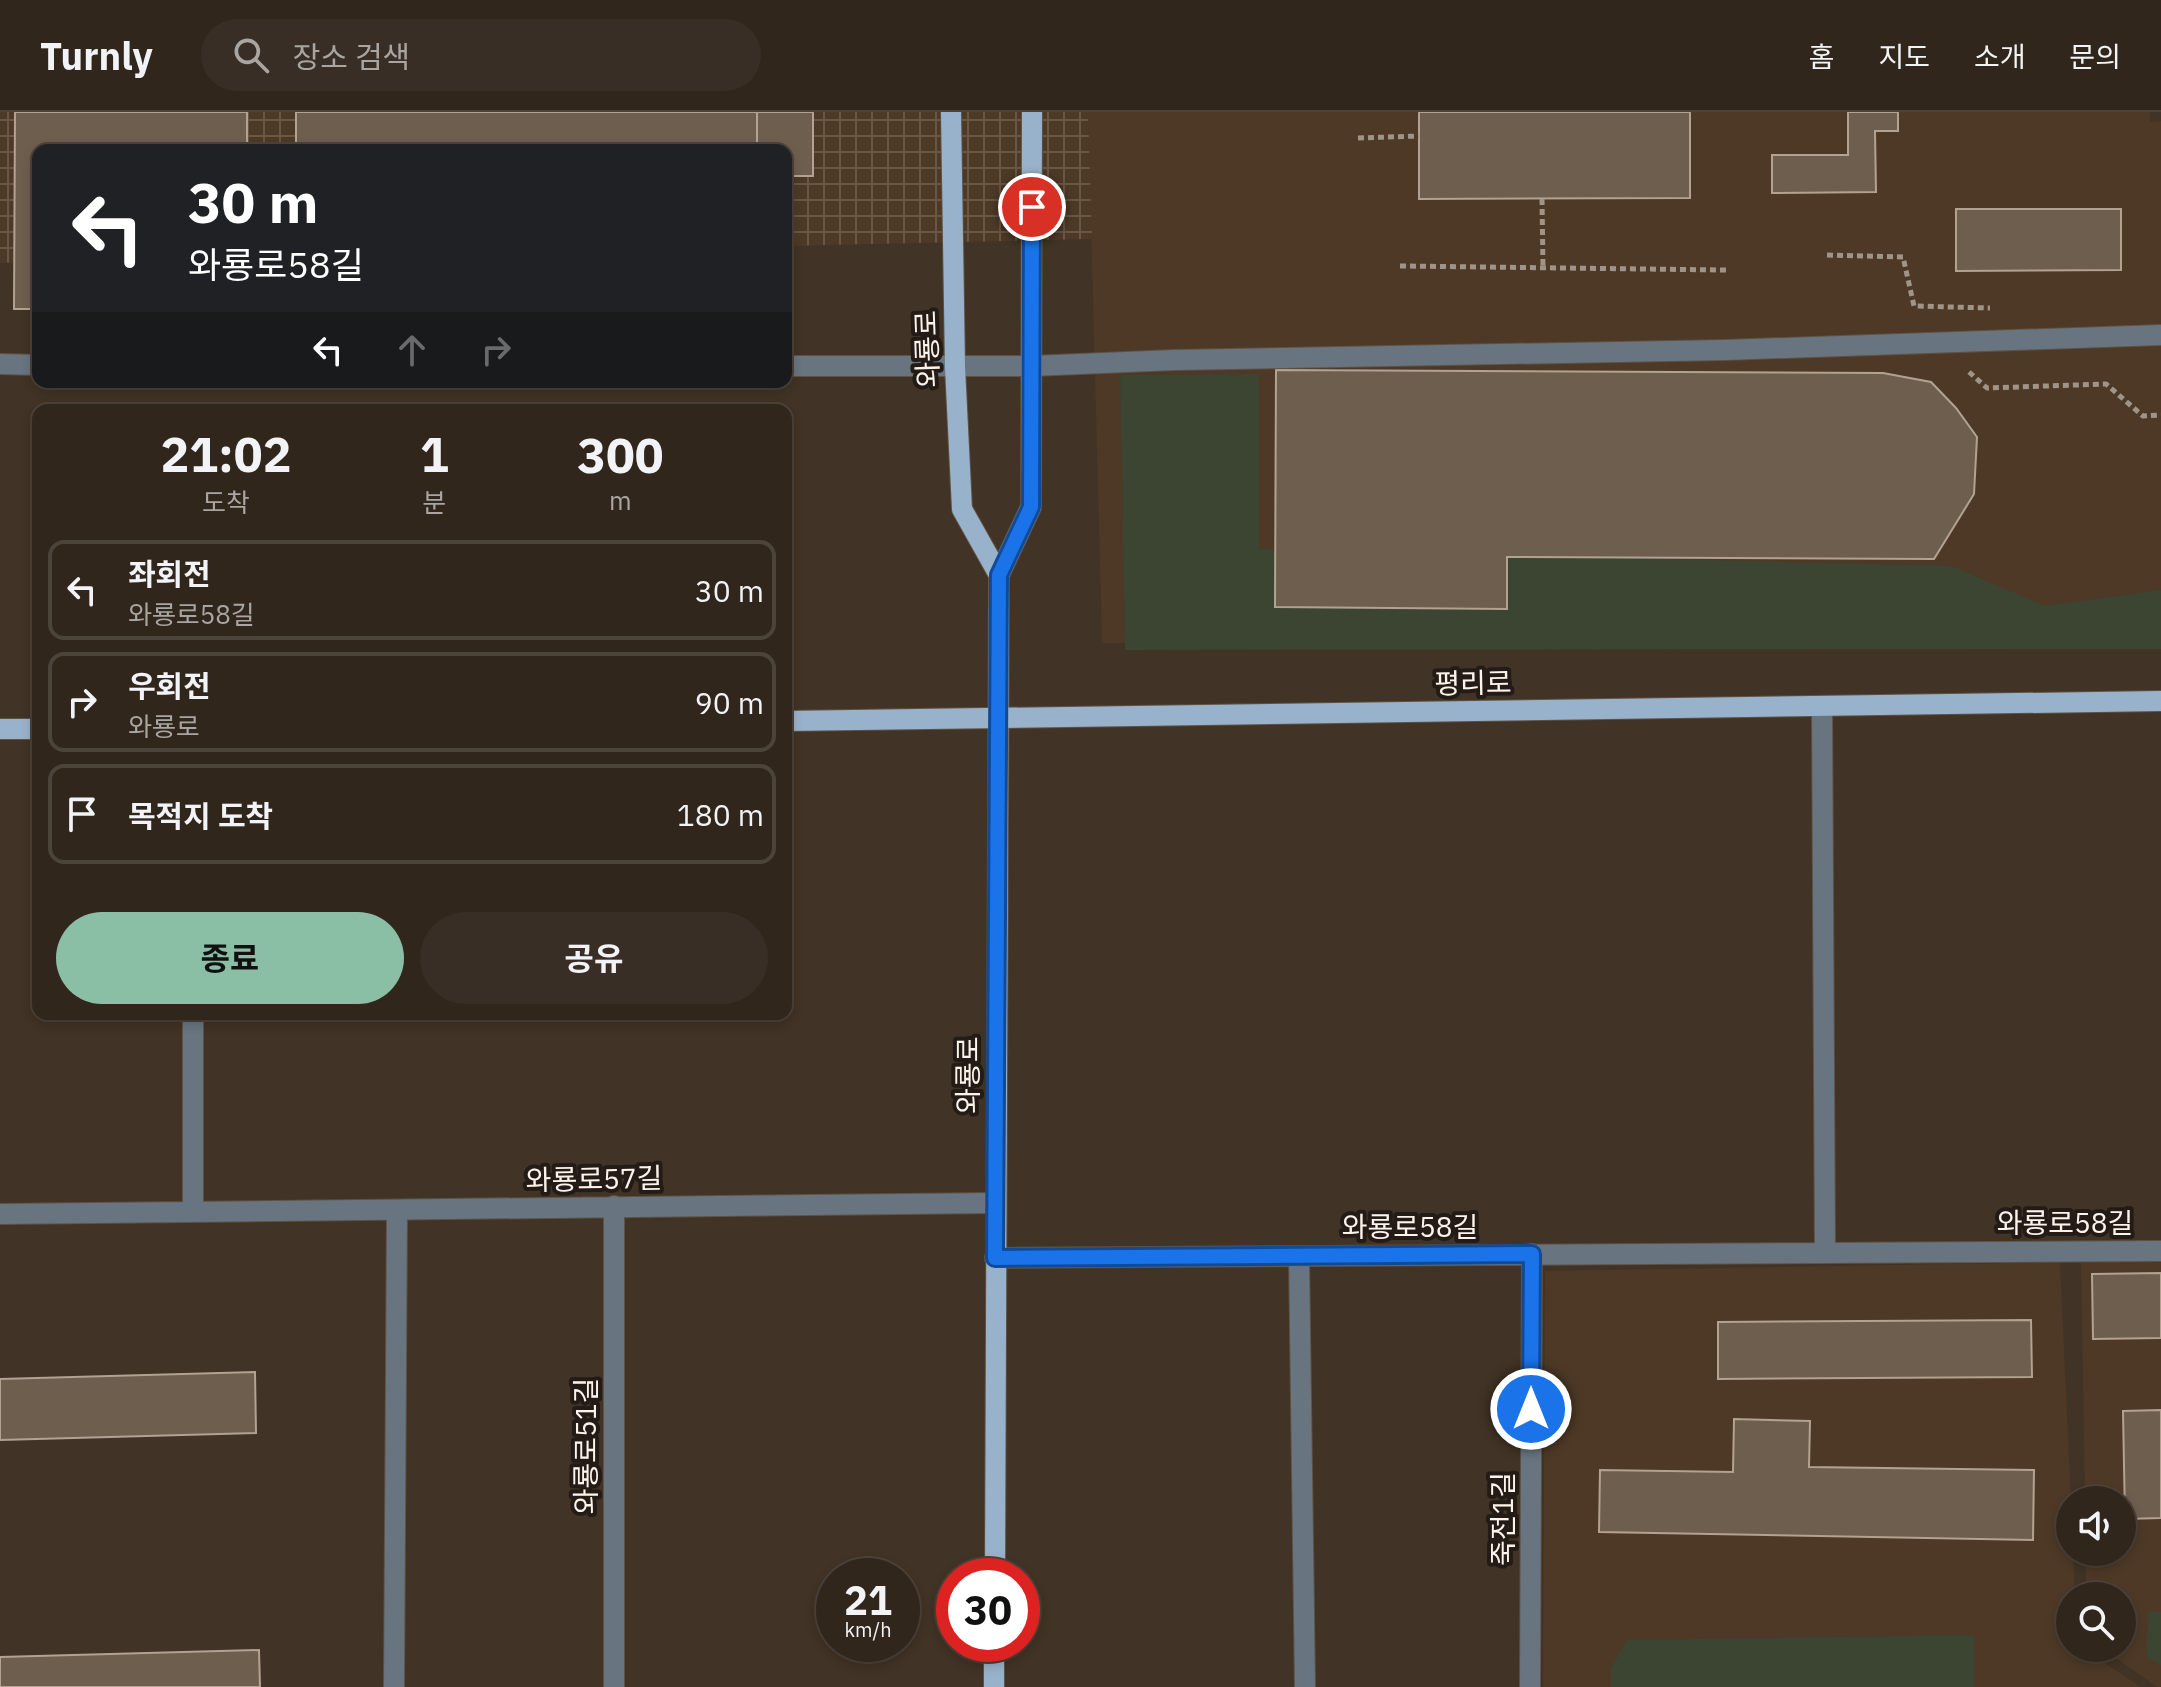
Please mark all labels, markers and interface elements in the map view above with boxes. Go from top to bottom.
search box [201,19,761,91]
text: Turnly [40,31,153,80]
icon: search [229,33,273,77]
text: 장소 검색 [293,37,410,76]
text: 홈 [1809,38,1834,75]
text: 지도 [1878,38,1930,75]
text: 소개 [1974,38,2025,75]
text: 문의 [2069,38,2121,75]
text: 30 m [188,166,318,238]
pin [998,173,1066,241]
icon: left [56,176,160,280]
icon: arrive [1010,185,1054,229]
text: 와룡로58길 [188,241,364,288]
street label: 와룡로 [907,310,946,388]
icon: left [306,328,350,372]
icon: ahead [390,328,434,372]
icon: right [474,328,518,372]
text: 21:02 [160,423,291,485]
text: 1 [420,423,449,485]
text: 300 [577,424,664,486]
text: m [609,483,632,517]
text: 도착 [202,485,250,519]
text: 분 [422,485,446,519]
text: 좌회전 [128,554,211,593]
icon: left [60,568,104,612]
text: 30 m [695,571,764,610]
text: 와룡로58길 [128,597,255,631]
street label: 평리로 [1434,663,1512,702]
text: 우회전 [128,666,211,705]
icon: right [60,680,104,724]
text: 90 m [695,683,764,722]
text: 와룡로 [128,709,200,743]
icon: arrive [60,792,104,836]
text: 180 m [677,795,764,834]
text: 목적지 도착 [128,796,273,835]
button: 종료 [56,912,404,1004]
button: 공유 [420,912,768,1004]
street label: 와룡로 [949,1036,986,1114]
street label: 와룡로57길 [525,1159,663,1198]
street label: 와룡로58길 [1997,1204,2133,1241]
street label: 와룡로58길 [1342,1208,1478,1245]
position arrow [1489,1367,1573,1451]
street label: 와룡로51길 [567,1378,604,1514]
street label: 죽전1길 [1484,1472,1521,1566]
map controls [2056,1486,2136,1662]
button: sound [2056,1486,2136,1566]
speed limit sign: 30 [936,1558,1040,1662]
text: 21 [844,1574,892,1626]
button: search [2056,1582,2136,1662]
text: km/h [844,1616,892,1643]

